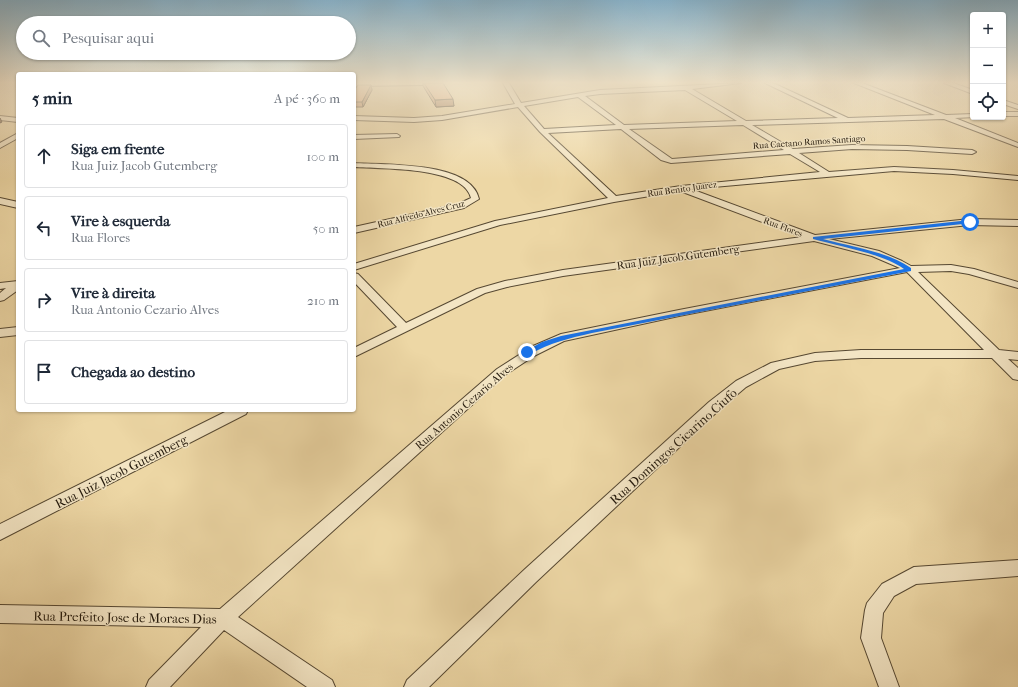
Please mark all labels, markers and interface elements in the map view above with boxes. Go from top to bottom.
map controls [970,12,1006,120]
button: + [970,12,1006,48]
search box [16,16,356,60]
icon: search [30,27,52,49]
text: Pesquisar aqui [62,29,154,47]
button: − [970,48,1006,84]
button: locate [970,84,1006,120]
text: 5 min [32,88,72,108]
text: A pé · 360 m [274,91,340,106]
street label: Rua Caetano Ramos Santiago [752,133,866,151]
text: Siga em frente [71,140,164,158]
icon: ahead [33,145,55,167]
text: 100 m [306,149,339,164]
text: Rua Juiz Jacob Gutemberg [71,158,217,173]
street label: Rua Benito Juarez [647,179,717,199]
street label: Rua Alfredo Alves Cruz [376,198,466,230]
text: Vire à esquerda [71,212,170,230]
route start [961,213,979,231]
street label: Rua Flores [762,215,805,239]
icon: left [33,217,55,239]
text: 50 m [313,221,339,236]
text: Rua Flores [71,230,130,245]
street label: Rua Juiz Jacob Gutemberg [616,242,740,273]
text: Vire à direita [71,284,155,302]
icon: right [33,289,55,311]
text: 210 m [307,293,339,308]
text: Rua Antonio Cezario Alves [71,302,219,317]
route end [518,343,536,361]
street label: Rua Antonio Cezario Alves [413,360,516,452]
icon: arrive [33,361,55,383]
text: Chegada ao destino [71,363,195,381]
street label: Rua Domingos Cicarino Ciufo [607,385,740,507]
street label: Rua Juiz Jacob Gutemberg [53,431,191,511]
street label: Rua Prefeito Jose de Moraes Dias [33,608,217,627]

